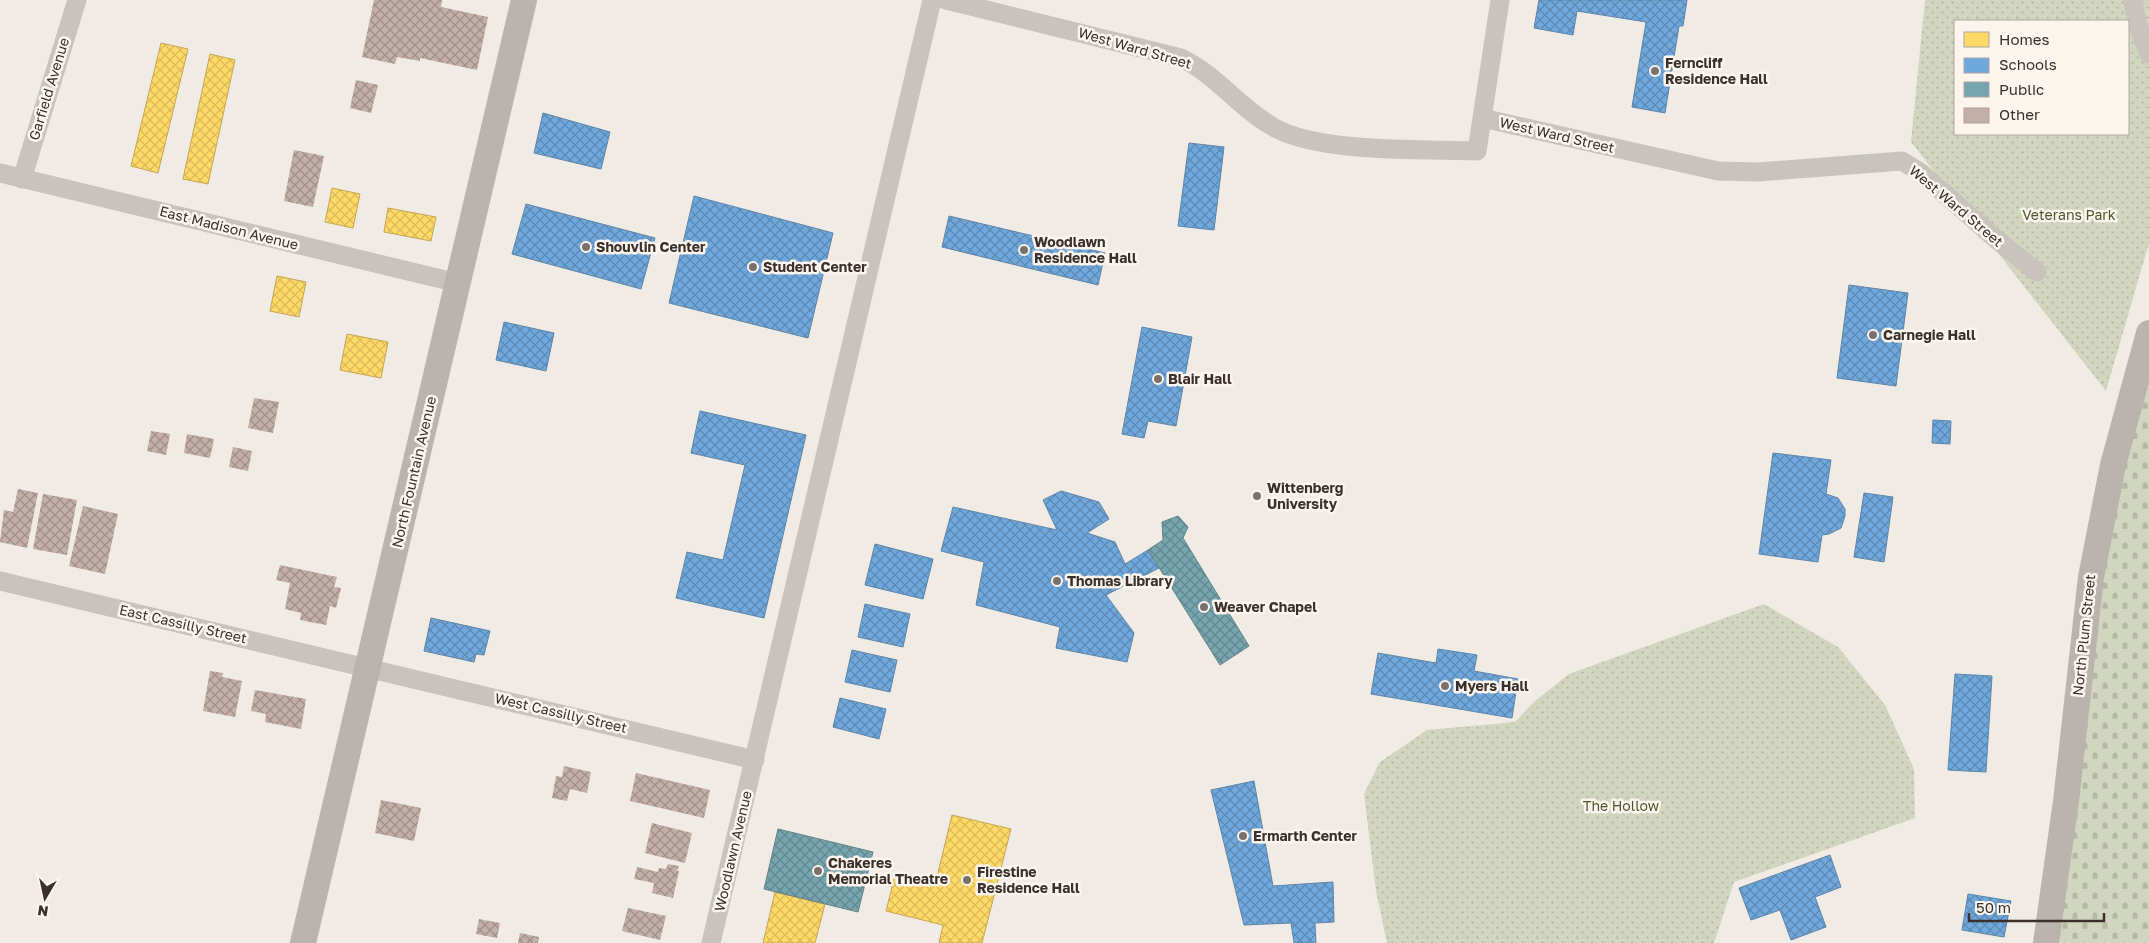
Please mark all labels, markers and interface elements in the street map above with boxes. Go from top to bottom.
legend [1954,20,2129,135]
street label: West Ward Street [1076,23,1194,72]
text: Homes [1999,30,2049,48]
street label: Garfield Avenue [25,36,72,142]
place label: Ferncliff Residence Hall [1665,54,1768,87]
text: Schools [1999,55,2057,73]
marker: Ferncliff Residence Hall [1649,65,1661,77]
text: Public [1999,80,2044,98]
text: Other [1999,105,2040,123]
street label: West Ward Street [1498,113,1616,156]
street label: West Ward Street [1906,161,2007,250]
street label: East Madison Avenue [158,202,300,253]
park label: Veterans Park [2022,206,2116,223]
place label: Woodlawn Residence Hall [1034,233,1137,266]
place label: Shouvlin Center [596,238,706,255]
marker: Shouvlin Center [580,241,592,253]
marker: Woodlawn Residence Hall [1018,244,1030,256]
place label: Student Center [763,258,867,275]
marker: Student Center [747,261,759,273]
place label: Carnegie Hall [1883,326,1976,343]
marker: Carnegie Hall [1867,329,1879,341]
place label: Blair Hall [1168,370,1232,387]
marker: Blair Hall [1152,373,1164,385]
street label: North Fountain Avenue [388,395,439,549]
place label: Wittenberg University [1267,479,1343,512]
marker: Wittenberg University [1251,490,1263,502]
place label: Thomas Library [1067,572,1173,589]
street label: North Plum Street [2069,573,2098,696]
marker: Thomas Library [1051,575,1063,587]
place label: Weaver Chapel [1214,598,1317,615]
street label: East Cassilly Street [118,601,249,646]
marker: Weaver Chapel [1198,601,1210,613]
place label: Myers Hall [1455,677,1529,694]
marker: Myers Hall [1439,680,1451,692]
street label: West Cassilly Street [493,689,629,736]
street label: Woodlawn Avenue [710,789,755,913]
park label: The Hollow [1583,797,1659,814]
place label: Ermarth Center [1253,827,1357,844]
marker: Ermarth Center [1237,830,1249,842]
place label: Chakeres Memorial Theatre [828,854,948,887]
place label: Firestine Residence Hall [977,863,1080,896]
marker: Chakeres Memorial Theatre [812,865,824,877]
north arrow [20,873,70,923]
marker: Firestine Residence Hall [961,874,973,886]
scale bar [1969,890,2104,922]
text: 50 m [1976,898,2011,916]
text: N [36,902,49,921]

